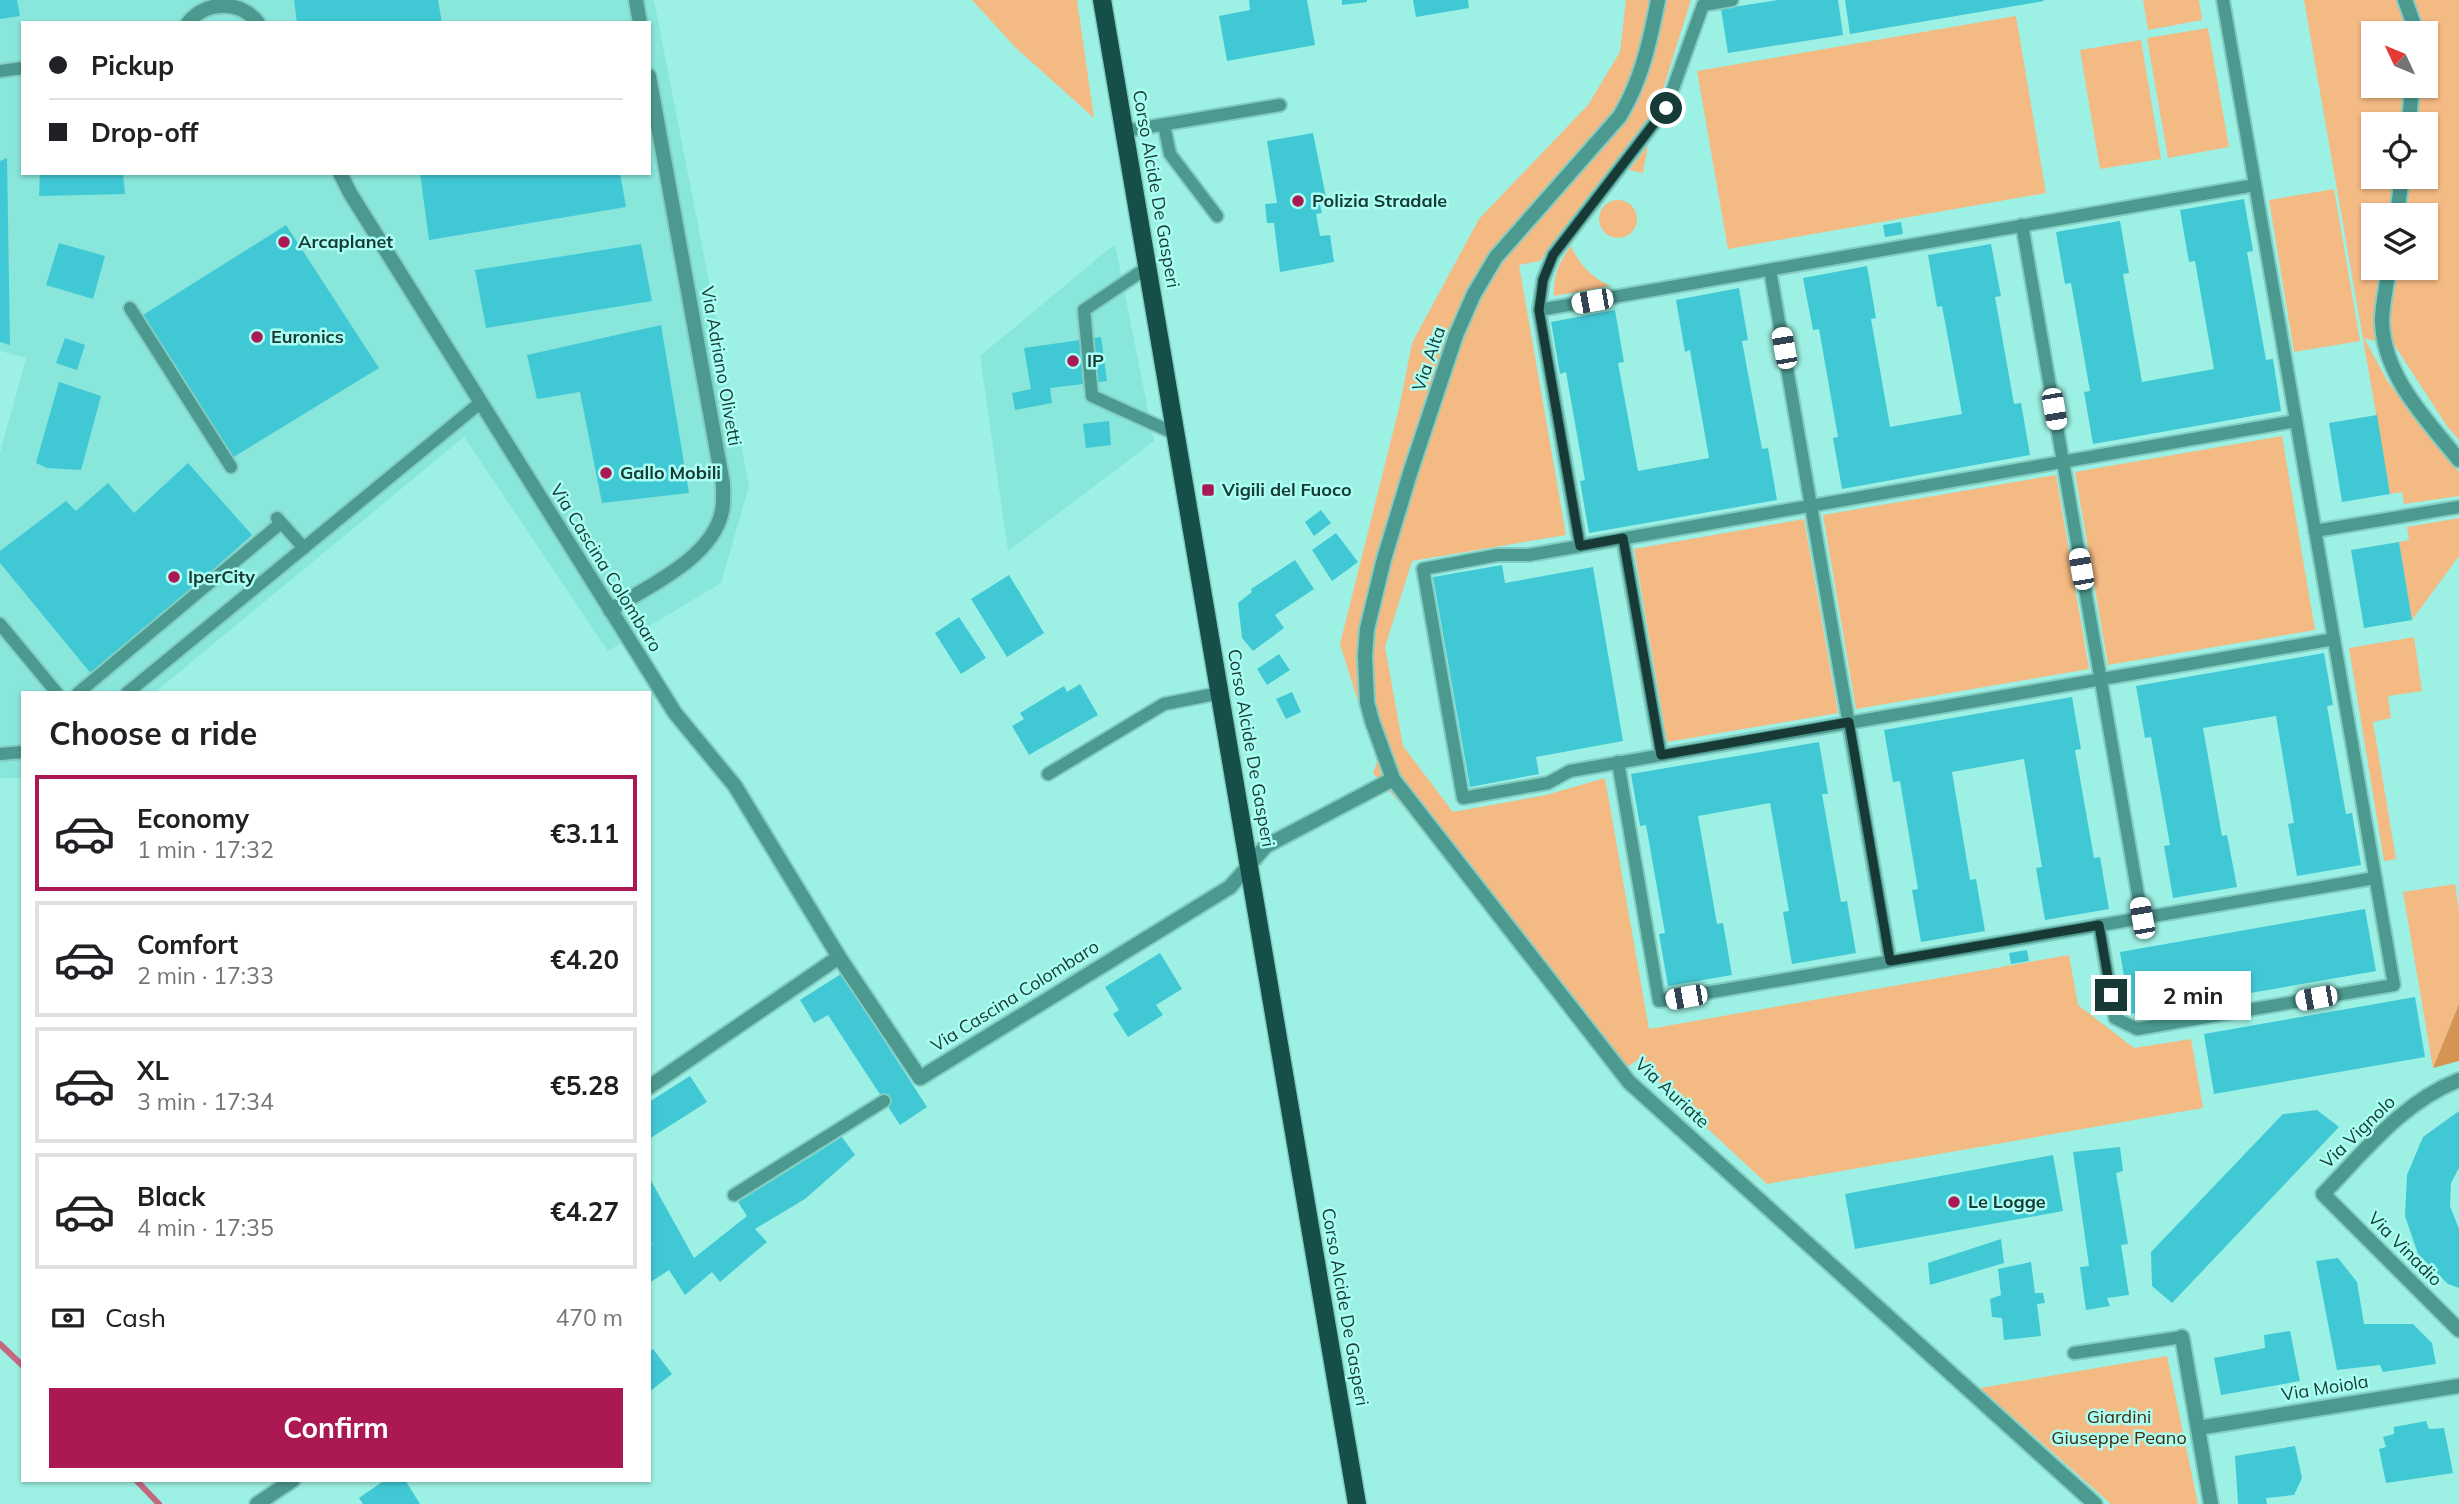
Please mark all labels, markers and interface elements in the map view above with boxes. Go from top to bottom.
north arrow [2361,21,2438,98]
map controls [2361,21,2438,280]
text: Pickup [91,49,174,82]
street label: Corso Alcide De Gasperi [1128,88,1185,290]
route start [1650,92,1682,124]
button: locate [2361,112,2438,189]
text: Drop-off [91,116,198,149]
place label: Polizia Stradale [1312,189,1447,212]
marker: Polizia Stradale [1290,193,1306,209]
button: layers [2361,203,2438,280]
place label: Arcaplanet [298,230,393,253]
marker: Arcaplanet [276,234,292,250]
street label: Via Adriano Olivetti [696,284,747,448]
car [1570,287,1615,315]
street label: Via Alta [1407,323,1450,394]
place label: Euronics [271,325,344,348]
car [1771,325,1798,371]
marker: Euronics [249,329,265,345]
place label: IP [1087,349,1104,372]
marker: IP [1065,353,1081,369]
car [2041,386,2068,432]
place label: Gallo Mobili [620,461,721,484]
marker: Gallo Mobili [598,465,614,481]
place label: Vigili del Fuoco [1221,478,1352,501]
street label: Via Cascina Colombaro [545,479,668,656]
marker: Vigili del Fuoco [1200,482,1216,498]
car [2068,546,2095,592]
place label: IperCity [188,565,255,588]
marker: IperCity [166,569,182,585]
street label: Corso Alcide De Gasperi [1223,647,1280,849]
text: Choose a ride [49,713,257,753]
icon: car [53,802,116,865]
text: Economy [137,802,249,835]
text: €3.11 [550,817,619,850]
text: 1 min · 17:32 [137,835,274,864]
car [2129,895,2156,941]
icon: car [53,928,116,991]
text: Comfort [137,928,238,961]
street label: Via Cascina Colombaro [926,934,1103,1057]
text: €4.20 [550,943,619,976]
text: 2 min · 17:33 [137,961,274,990]
callout: 2 min [2136,970,2251,1020]
route end [2095,979,2127,1011]
text: 2 min [2163,981,2223,1010]
car [1664,983,1709,1011]
car [2294,984,2339,1012]
street label: Via Auriate [1630,1052,1714,1133]
icon: car [53,1054,116,1117]
text: XL [137,1054,169,1087]
text: €5.28 [550,1069,619,1102]
text: 3 min · 17:34 [137,1087,274,1116]
street label: Via Vignolo [2315,1090,2400,1173]
icon: car [53,1180,116,1243]
text: Black [137,1180,205,1213]
place label: Le Logge [1968,1190,2046,1213]
marker: Le Logge [1946,1194,1962,1210]
text: €4.27 [550,1195,619,1228]
street label: Corso Alcide De Gasperi [1317,1206,1374,1408]
street label: Via Vinadio [2363,1207,2447,1291]
text: 4 min · 17:35 [137,1213,274,1242]
icon: cash [49,1299,87,1337]
text: Cash [105,1301,166,1334]
text: 470 m [555,1303,623,1332]
street label: Via Moiola [2280,1369,2370,1406]
button: Confirm [49,1388,623,1468]
park label: Giardini Giuseppe Peano [2051,1405,2187,1449]

